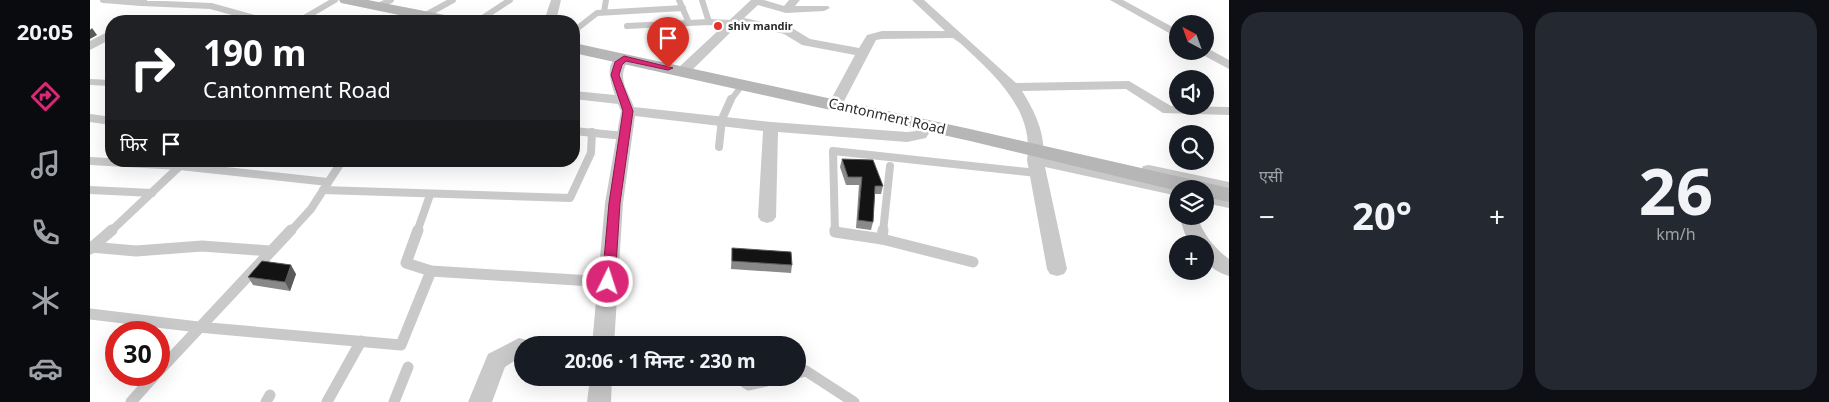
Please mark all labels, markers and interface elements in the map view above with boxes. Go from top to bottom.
north arrow [1169,15,1214,60]
map controls [1169,15,1214,280]
text: 20:05 [17,16,73,46]
pin [647,17,689,68]
place label: shiv mandir [728,18,793,33]
marker: shiv mandir [712,20,724,32]
icon: arrive [654,24,682,52]
text: 190 m [203,29,306,76]
icon: right [120,35,185,100]
button: sound [1169,70,1214,115]
text: Cantonment Road [203,74,391,104]
icon: directions [28,79,63,114]
street label: Cantonment Road [827,93,947,138]
button: search [1169,125,1214,170]
icon: arrive [157,130,185,158]
text: फिर [120,131,147,157]
text: 26 [1639,146,1713,234]
icon: music [28,147,63,182]
text: एसी [1259,165,1283,187]
button: layers [1169,180,1214,225]
text: 20° [1352,189,1412,241]
text: − [1259,197,1275,235]
text: + [1489,197,1505,235]
icon: phone [28,215,63,250]
text: km/h [1656,223,1696,245]
button: + [1169,235,1214,280]
position arrow [581,255,633,307]
icon: climate [28,283,63,318]
speed limit sign: 30 [105,321,170,386]
text: 20:06 · 1 मिनट · 230 m [564,348,756,374]
icon: car [28,351,63,386]

